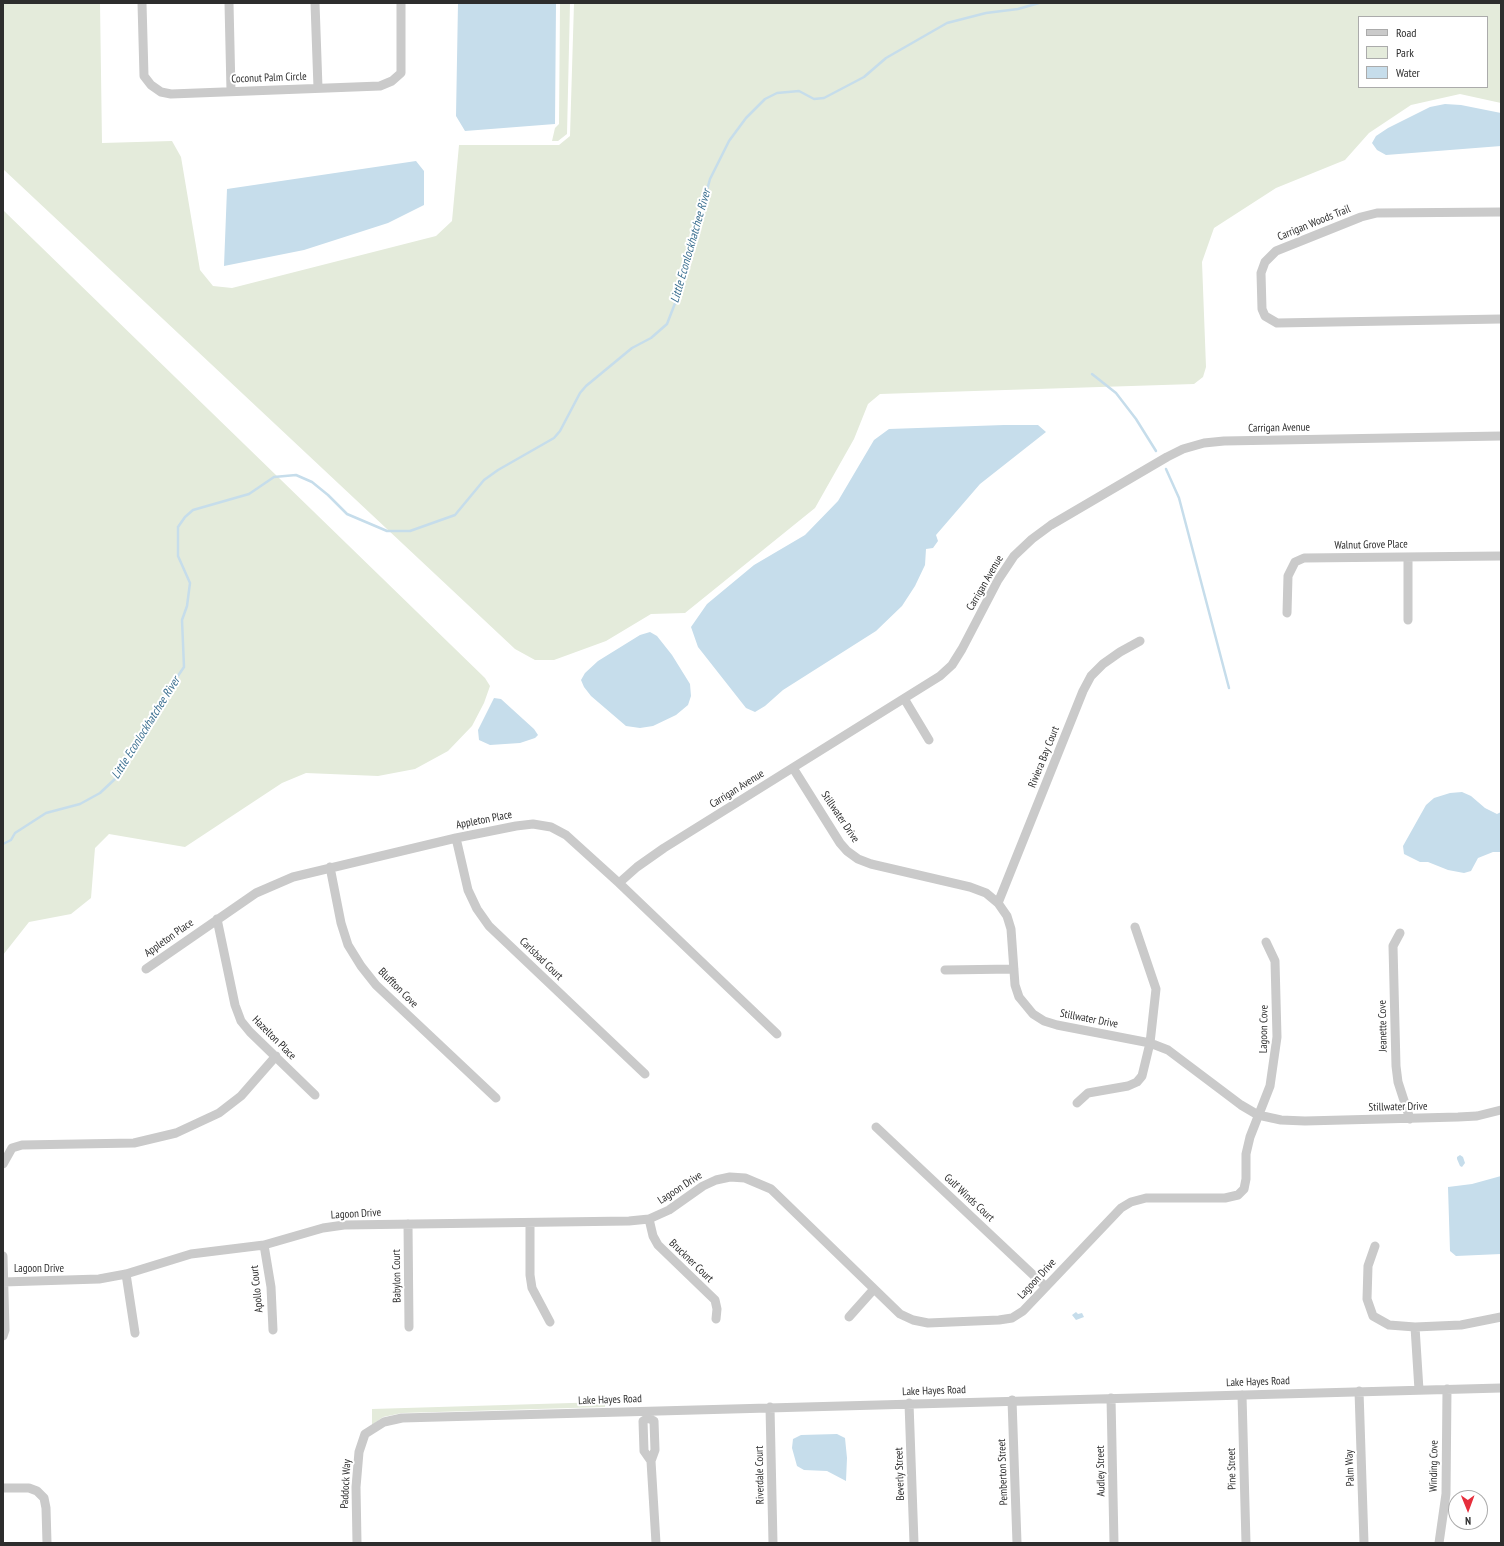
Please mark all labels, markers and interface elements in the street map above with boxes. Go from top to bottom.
legend [1358,16,1488,88]
text: Road [1396,25,1416,40]
text: Park [1396,45,1414,60]
text: Water [1396,65,1420,80]
street label: Coconut Palm Circle [231,70,307,86]
water label: Little Econlockhatchee River [668,188,714,304]
street label: Carrigan Woods Trail [1276,202,1352,244]
street label: Carrigan Avenue [1248,421,1310,435]
street label: Walnut Grove Place [1334,538,1408,552]
street label: Carrigan Avenue [964,553,1006,613]
water label: Little Econlockhatchee River [109,674,183,782]
street label: Riviera Bay Court [1026,724,1062,790]
street label: Carrigan Avenue [707,767,767,811]
street label: Stillwater Drive [818,789,862,845]
street label: Appleton Place [455,808,513,832]
street label: Appleton Place [142,916,196,960]
street label: Carlsbad Court [516,935,566,983]
street label: Bluffton Cove [375,965,421,1011]
street label: Jeanette Cove [1376,1000,1390,1052]
street label: Lagoon Cove [1257,1005,1271,1053]
street label: Stillwater Drive [1059,1007,1119,1031]
street label: Hazelton Place [249,1013,299,1063]
street label: Stillwater Drive [1368,1100,1428,1114]
street label: Lagoon Drive [655,1169,705,1207]
street label: Gulf Winds Court [941,1171,997,1225]
street label: Lagoon Drive [331,1206,381,1222]
street label: Bruckner Court [666,1237,716,1285]
street label: Babylon Court [390,1249,404,1303]
street label: Lagoon Drive [1015,1256,1059,1302]
street label: Lagoon Drive [14,1262,64,1276]
street label: Apollo Court [248,1265,266,1313]
street label: Lake Hayes Road [1226,1374,1290,1390]
street label: Lake Hayes Road [902,1383,966,1399]
street label: Lake Hayes Road [578,1392,642,1408]
street label: Pemberton Street [995,1439,1011,1505]
street label: Winding Cove [1427,1440,1441,1492]
street label: Audley Street [1094,1445,1108,1497]
street label: Riverdale Court [753,1446,767,1504]
street label: Beverly Street [892,1447,908,1501]
street label: Pine Street [1225,1448,1239,1490]
street label: Palm Way [1343,1449,1357,1487]
street label: Paddock Way [338,1459,354,1509]
north arrow [1448,1490,1488,1530]
text: N [1465,1514,1471,1528]

